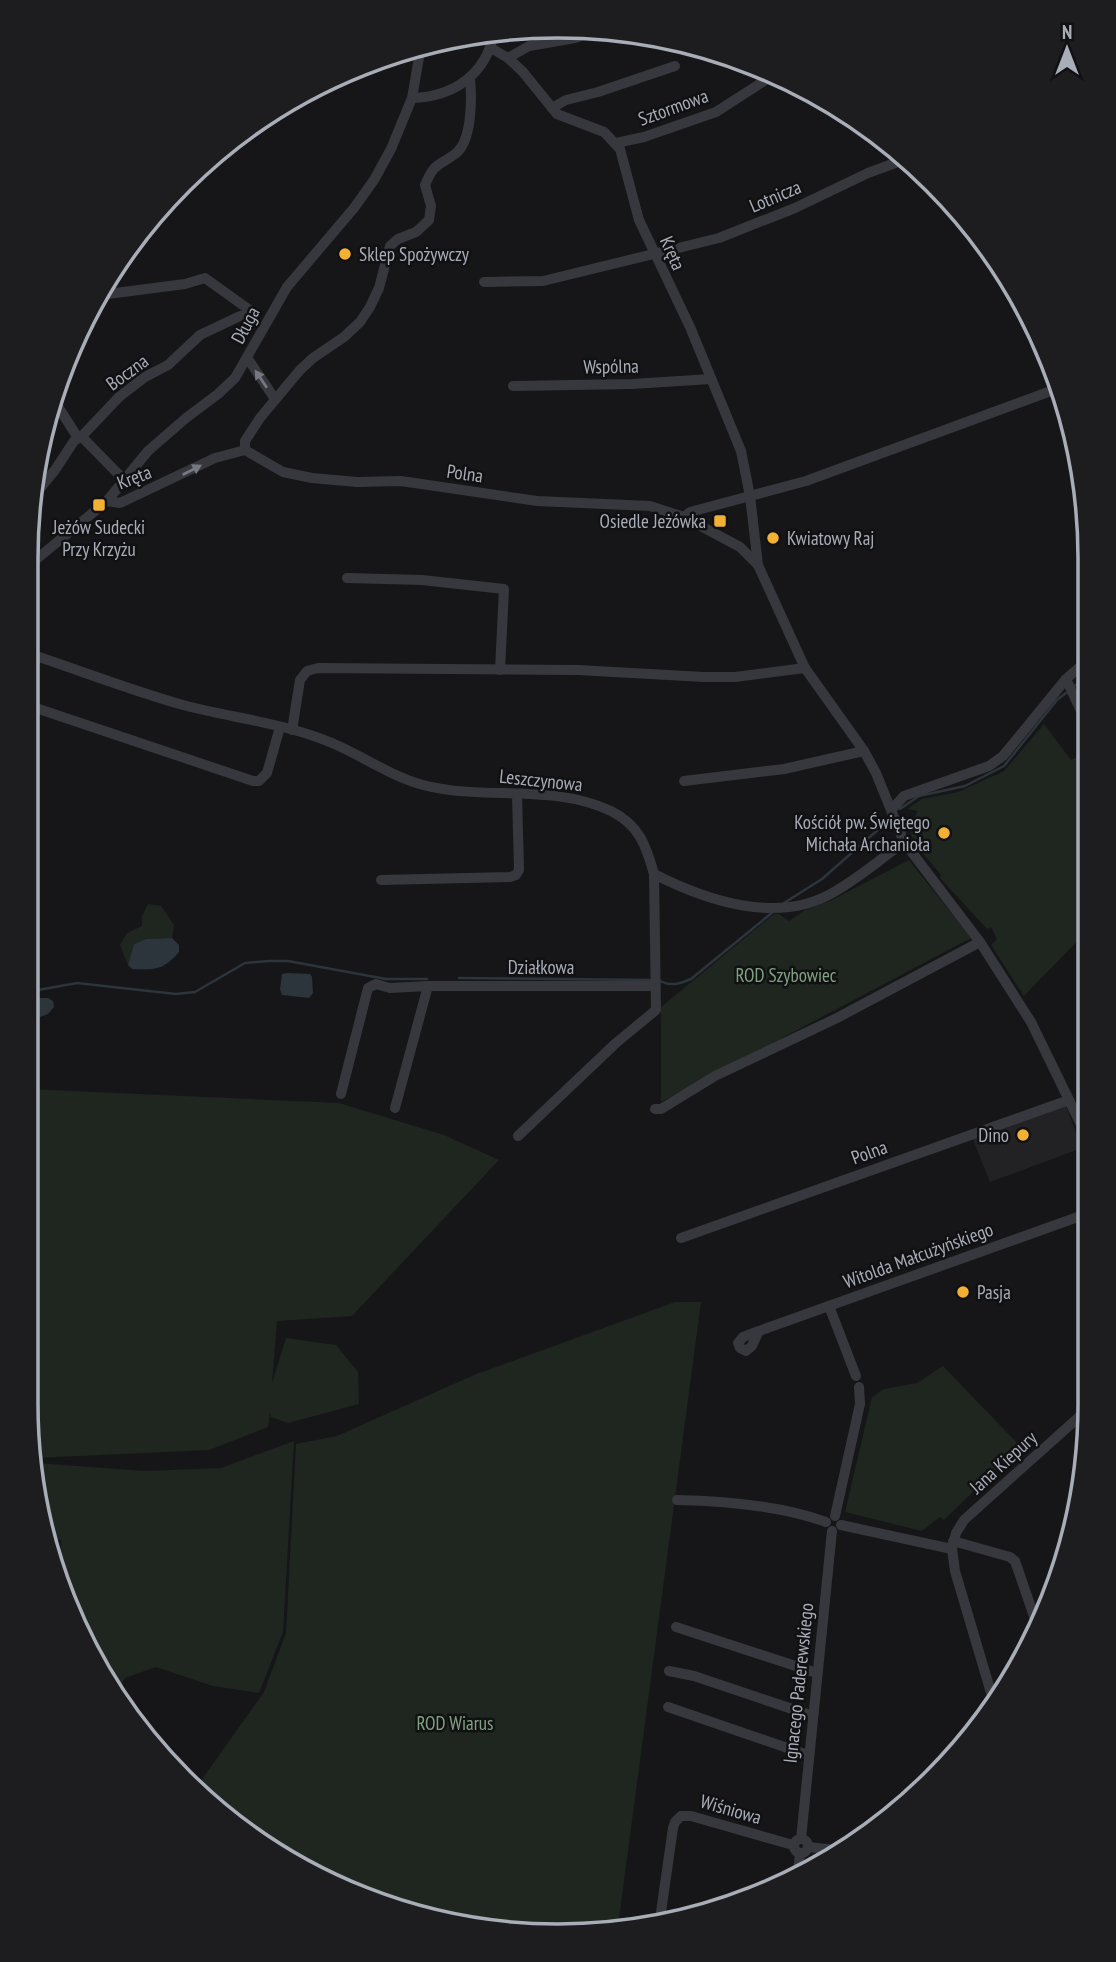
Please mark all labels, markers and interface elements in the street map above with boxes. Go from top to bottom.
north arrow [1032,14,1102,84]
text: N [1062,20,1072,44]
street label: Sztormowa [635,83,711,131]
street label: Lotnicza [745,174,805,218]
street label: Kręta [655,232,691,274]
place label: Sklep Spożywczy [359,242,470,266]
marker: Sklep Spożywczy [337,246,353,262]
street label: Długa [225,302,265,348]
street label: Boczna [101,349,153,395]
street label: Wspólna [583,354,639,378]
one-way arrow [254,370,268,388]
street label: Polna [445,459,485,487]
street label: Kręta [113,460,155,494]
one-way arrow [182,464,202,475]
marker: Jeżów Sudecki Przy Krzyżu [91,497,107,513]
place label: Osiedle Jeżówka [600,509,706,533]
marker: Osiedle Jeżówka [712,513,728,529]
place label: Jeżów Sudecki Przy Krzyżu [52,515,145,561]
place label: Kwiatowy Raj [787,526,874,550]
marker: Kwiatowy Raj [765,530,781,546]
street label: Leszczynowa [498,764,584,796]
place label: Kościół pw. Świętego Michała Archanioła [794,810,930,856]
marker: Kościół pw. Świętego Michała Archanioła [936,825,952,841]
street label: Działkowa [508,955,574,979]
park label: ROD Szybowiec [735,963,837,987]
place label: Dino [978,1123,1009,1147]
marker: Dino [1015,1127,1031,1143]
street label: Polna [848,1134,890,1170]
street label: Witolda Małcużyńskiego [840,1217,996,1293]
place label: Pasja [977,1280,1011,1304]
marker: Pasja [955,1284,971,1300]
street label: Jana Kiepury [964,1425,1042,1499]
street label: Ignacego Paderewskiego [778,1602,818,1764]
park label: ROD Wiarus [416,1711,494,1735]
street label: Wiśniowa [698,1789,764,1829]

